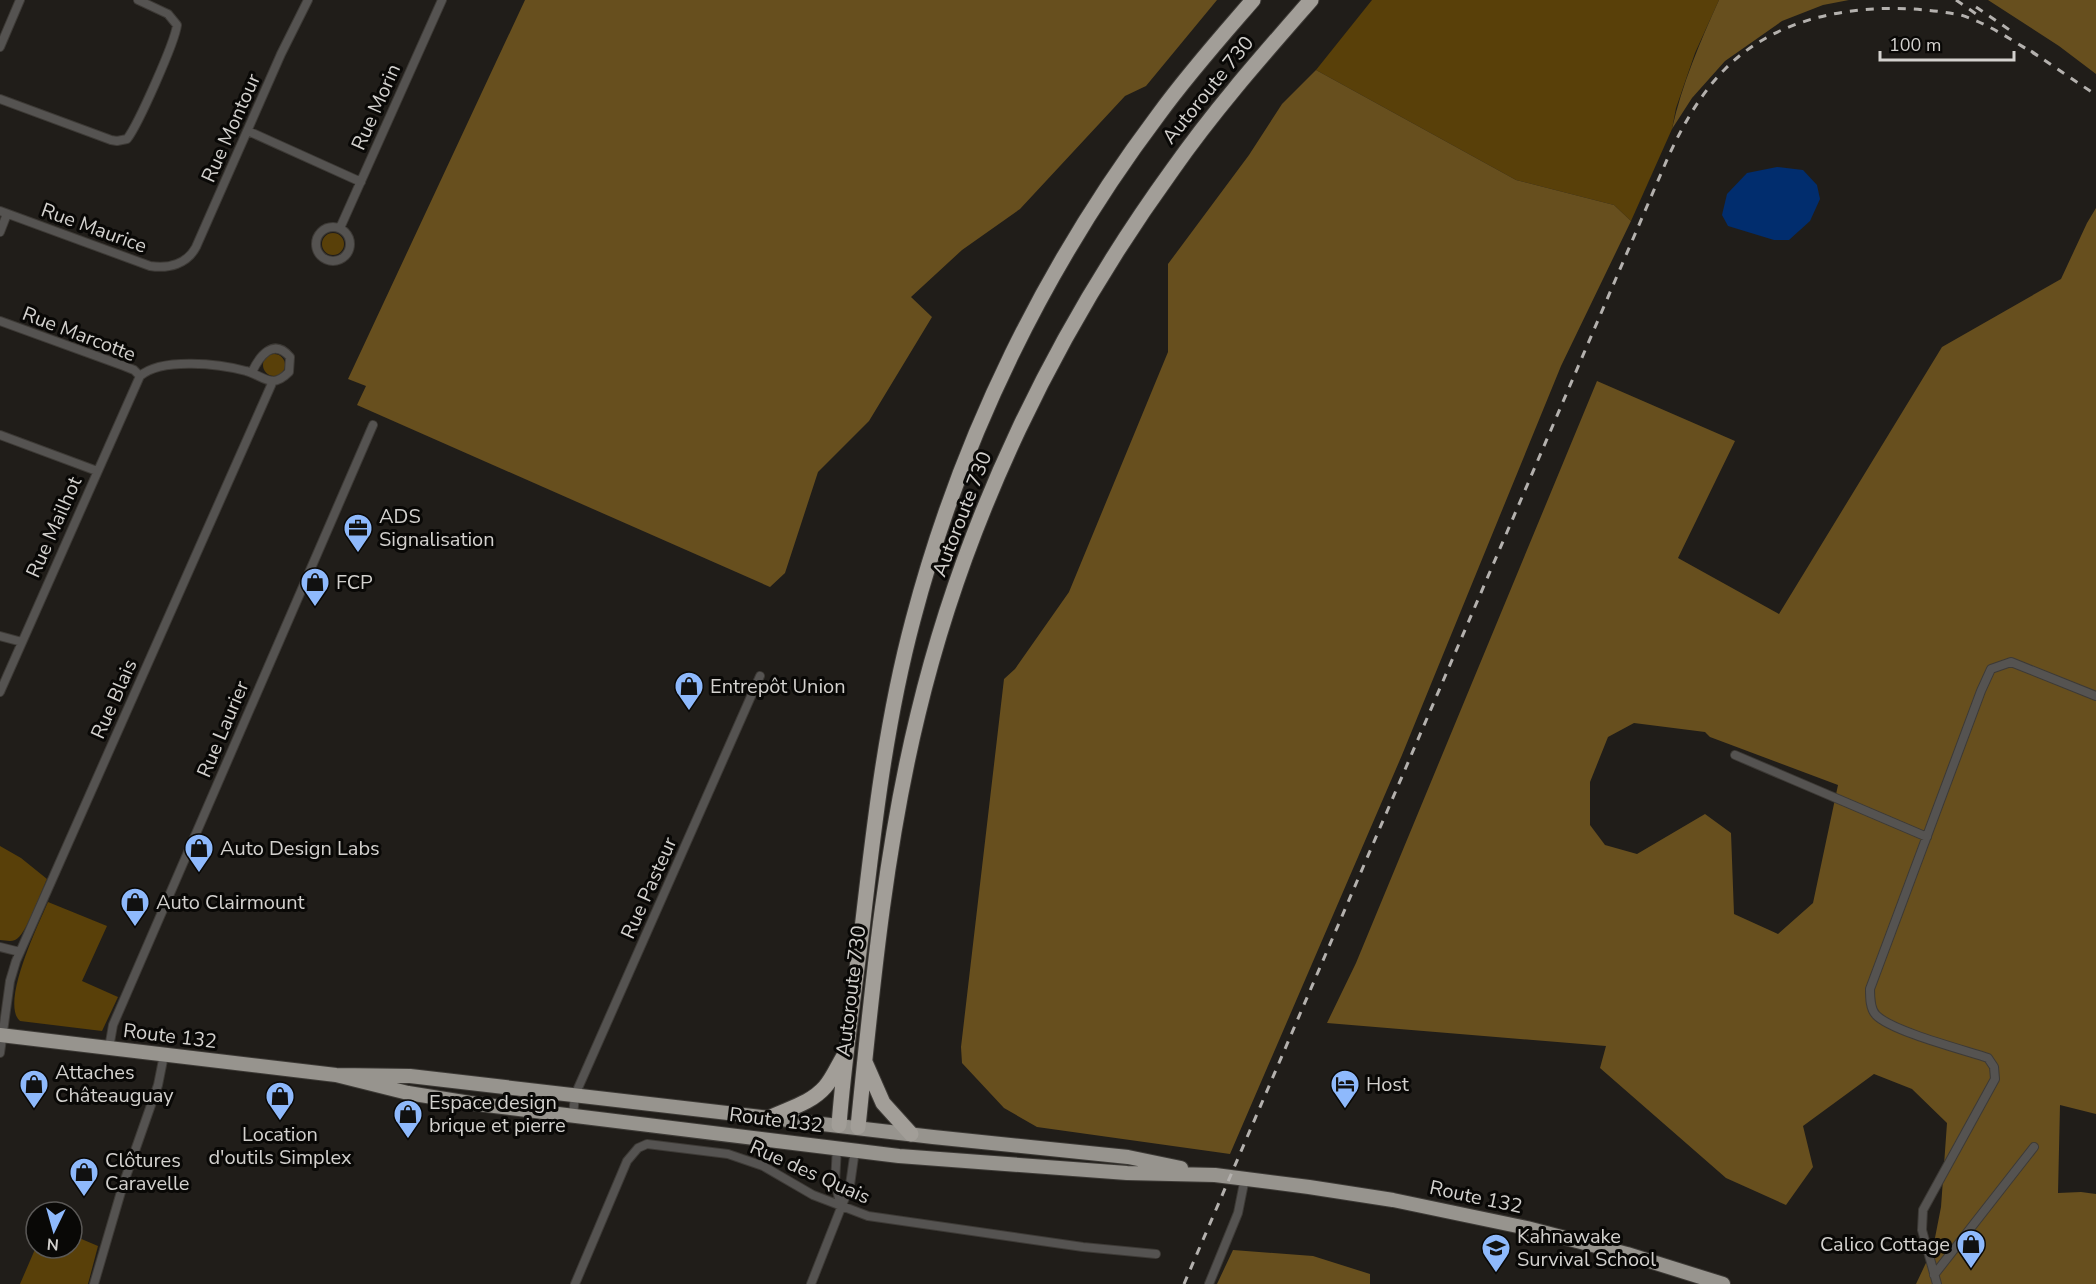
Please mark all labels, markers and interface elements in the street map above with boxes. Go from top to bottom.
scale bar [1880,24,2014,62]
street label: Autoroute 730 [1156,30,1260,150]
text: 100 m [1889,33,1941,57]
street label: Rue Morin [345,60,407,154]
street label: Rue Montour [195,69,267,187]
street label: Rue Maurice [37,196,151,260]
street label: Rue Marcotte [18,300,140,368]
street label: Autoroute 730 [926,448,998,580]
street label: Rue Mailhot [20,471,89,582]
place label: ADS Signalisation [379,503,495,553]
office icon: ADS Signalisation [342,512,374,554]
shop icon: FCP [299,566,331,608]
place label: FCP [336,569,373,596]
street label: Rue Blais [84,655,144,743]
shop icon: Entrepôt Union [673,670,705,712]
place label: Entrepôt Union [710,673,846,700]
street label: Rue Laurier [191,676,255,782]
shop icon: Auto Design Labs [183,832,215,874]
street label: Rue Pasteur [615,833,683,943]
place label: Auto Design Labs [220,835,380,862]
shop icon: Auto Clairmount [119,886,151,928]
place label: Auto Clairmount [156,889,306,916]
street label: Autoroute 730 [830,924,872,1058]
street label: Route 132 [122,1017,218,1055]
place label: Attaches Châteauguay [55,1059,174,1109]
shop icon: Attaches Châteauguay [18,1068,50,1110]
hotel icon: Host [1329,1068,1361,1110]
place label: Host [1366,1071,1410,1098]
shop icon: Location d'outils Simplex [264,1080,296,1122]
place label: Espace design brique et pierre [429,1089,566,1139]
shop icon: Espace design brique et pierre [392,1098,424,1140]
street label: Route 132 [728,1101,824,1139]
place label: Location d'outils Simplex [208,1121,352,1171]
street label: Rue des Quais [746,1133,874,1211]
place label: Clôtures Caravelle [105,1147,189,1197]
shop icon: Clôtures Caravelle [68,1156,100,1198]
street label: Route 132 [1427,1174,1525,1220]
north arrow [24,1200,84,1260]
place label: Kahnawake Survival School [1517,1223,1656,1273]
shop icon: Calico Cottage [1955,1228,1987,1270]
place label: Calico Cottage [1820,1231,1950,1258]
text: N [46,1232,60,1255]
school or university icon: Kahnawake Survival School [1480,1232,1512,1274]

